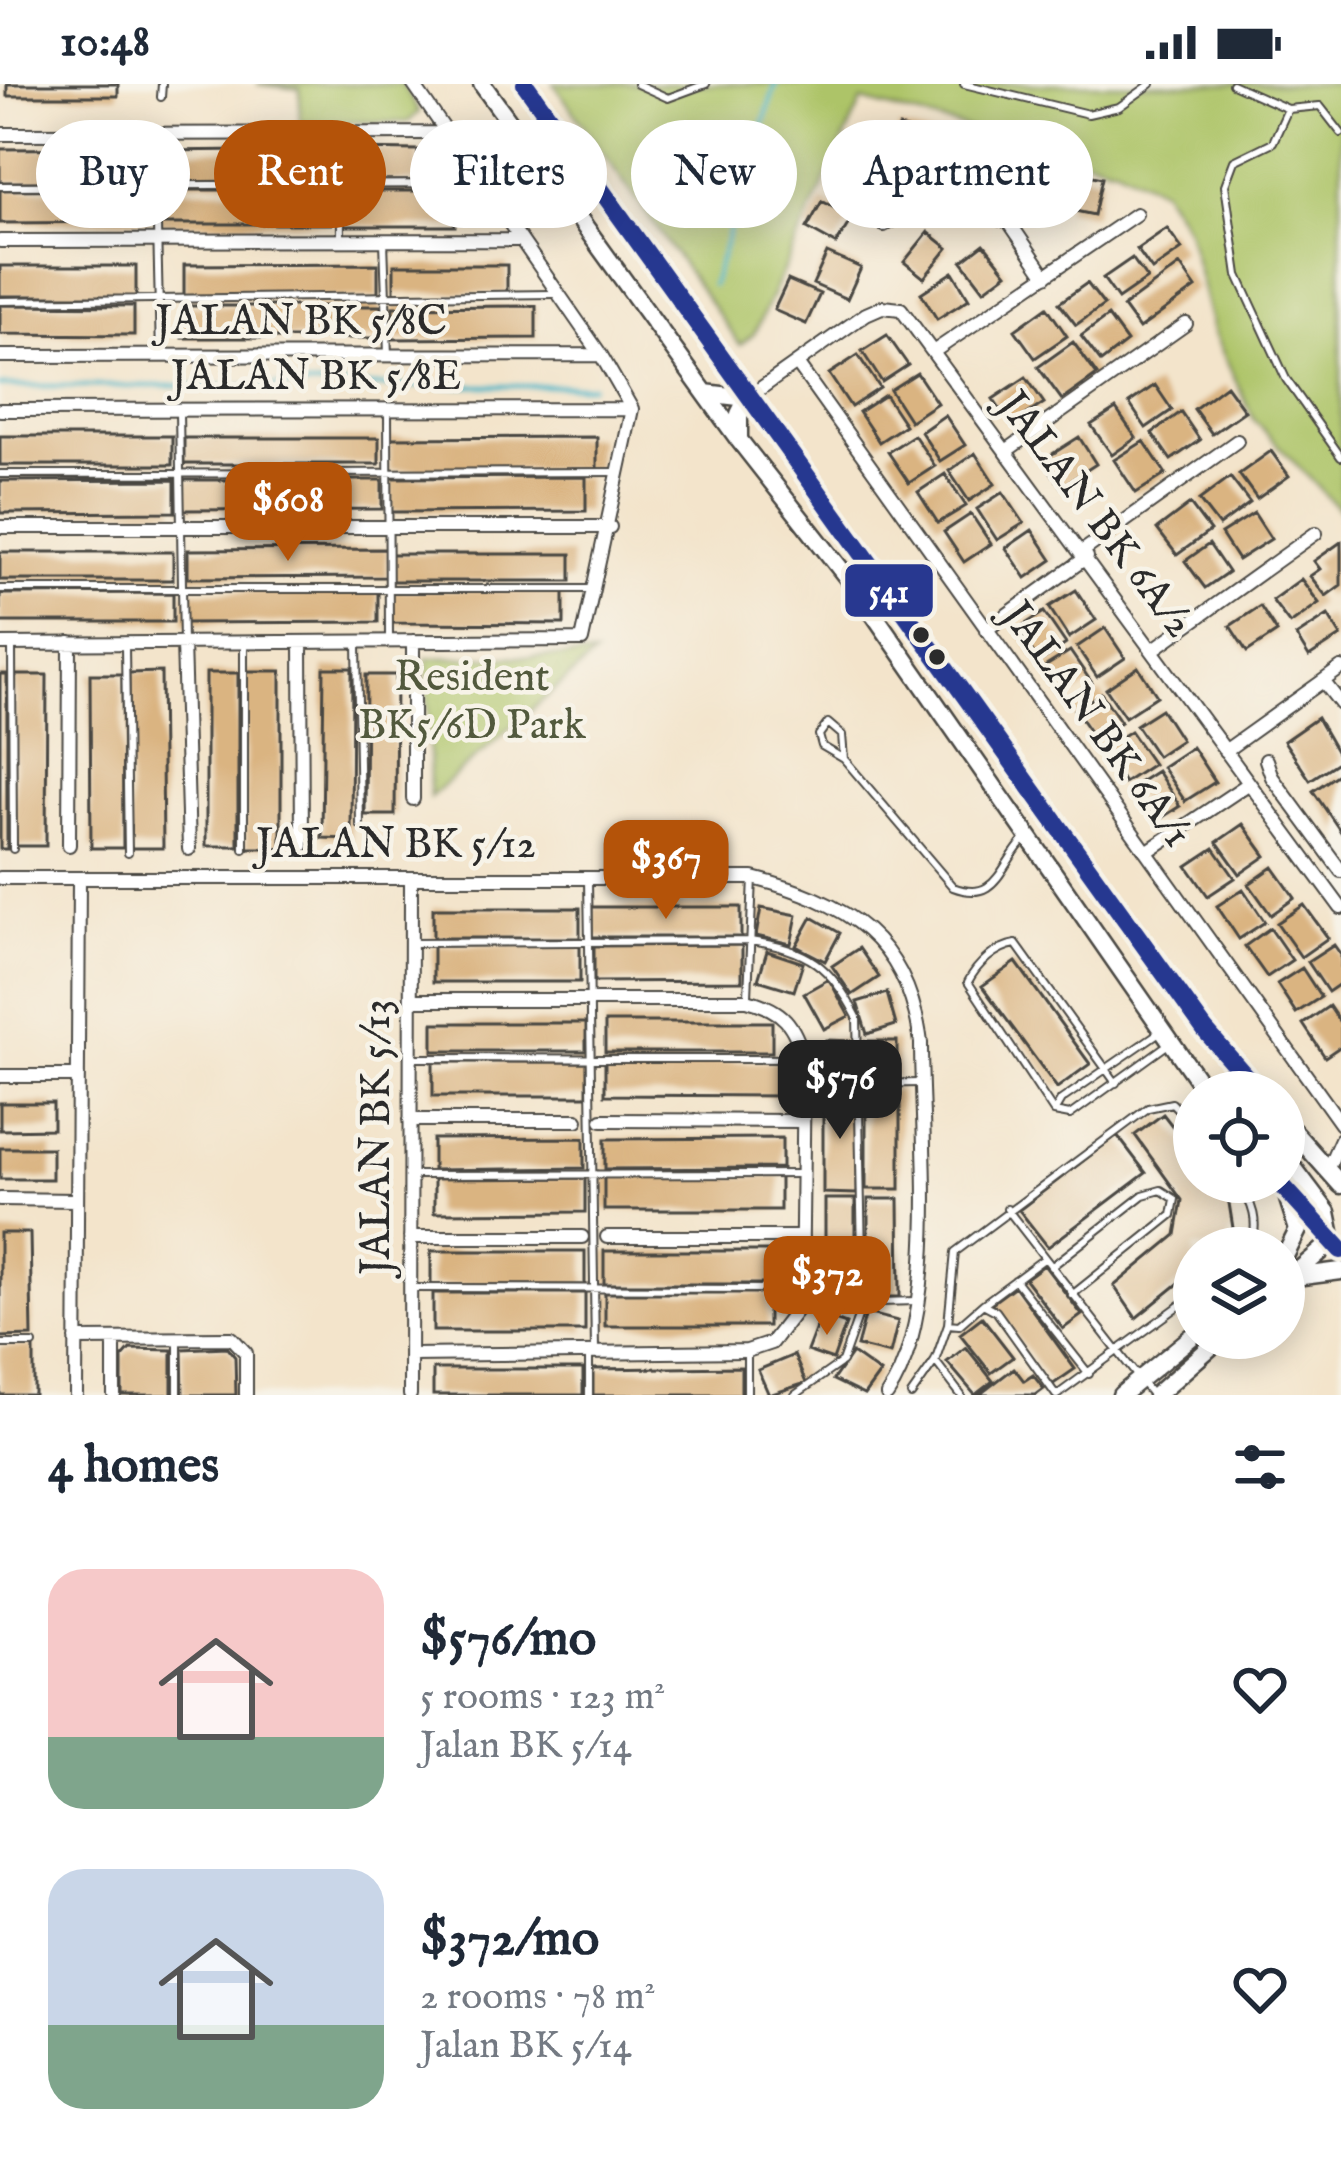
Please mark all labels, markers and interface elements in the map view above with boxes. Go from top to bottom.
text: 10:48 [60,14,150,71]
chip: Buy [36,120,190,228]
chip: Rent [214,120,386,228]
chip: Filters [410,120,607,228]
chip: New [631,120,797,228]
chip: Apartment [821,120,1093,228]
street label: JALAN BK 5/8C [151,296,447,349]
street label: JALAN BK 5/8E [167,351,461,404]
street label: JALAN BK 6A/2 [983,378,1205,649]
pin: $608 [217,462,359,564]
text: $608 [252,476,324,525]
line badge: 541 [843,562,935,619]
text: 541 [869,572,909,614]
street label: JALAN BK 6A/1 [987,588,1203,858]
unlabelled marker [910,624,932,646]
unlabelled marker [926,646,948,668]
park label: Resident BK5/6D Park [358,652,586,753]
street label: JALAN BK 5/12 [252,819,536,872]
pin: $367 [595,820,737,922]
text: $367 [631,834,701,883]
street label: JALAN BK 5/13 [351,999,404,1279]
pin: $576 [769,1040,911,1142]
text: $576 [805,1054,875,1103]
map controls [1173,1071,1305,1359]
button: locate [1173,1071,1305,1203]
button: layers [1173,1227,1305,1359]
pin: $372 [756,1236,898,1338]
text: $372 [791,1250,863,1299]
icon: filters [1227,1434,1293,1500]
text: 4 homes [48,1435,219,1500]
text: $576/mo [420,1608,596,1673]
icon: home [144,1617,288,1761]
icon: heart [1227,1656,1293,1722]
text: 5 rooms · 123 m² [420,1673,665,1722]
text: Jalan BK 5/14 [420,1722,632,1771]
text: $372/mo [420,1908,599,1973]
icon: home [144,1917,288,2061]
icon: heart [1227,1956,1293,2022]
text: 2 rooms · 78 m² [420,1973,656,2022]
text: Jalan BK 5/14 [420,2022,632,2071]

